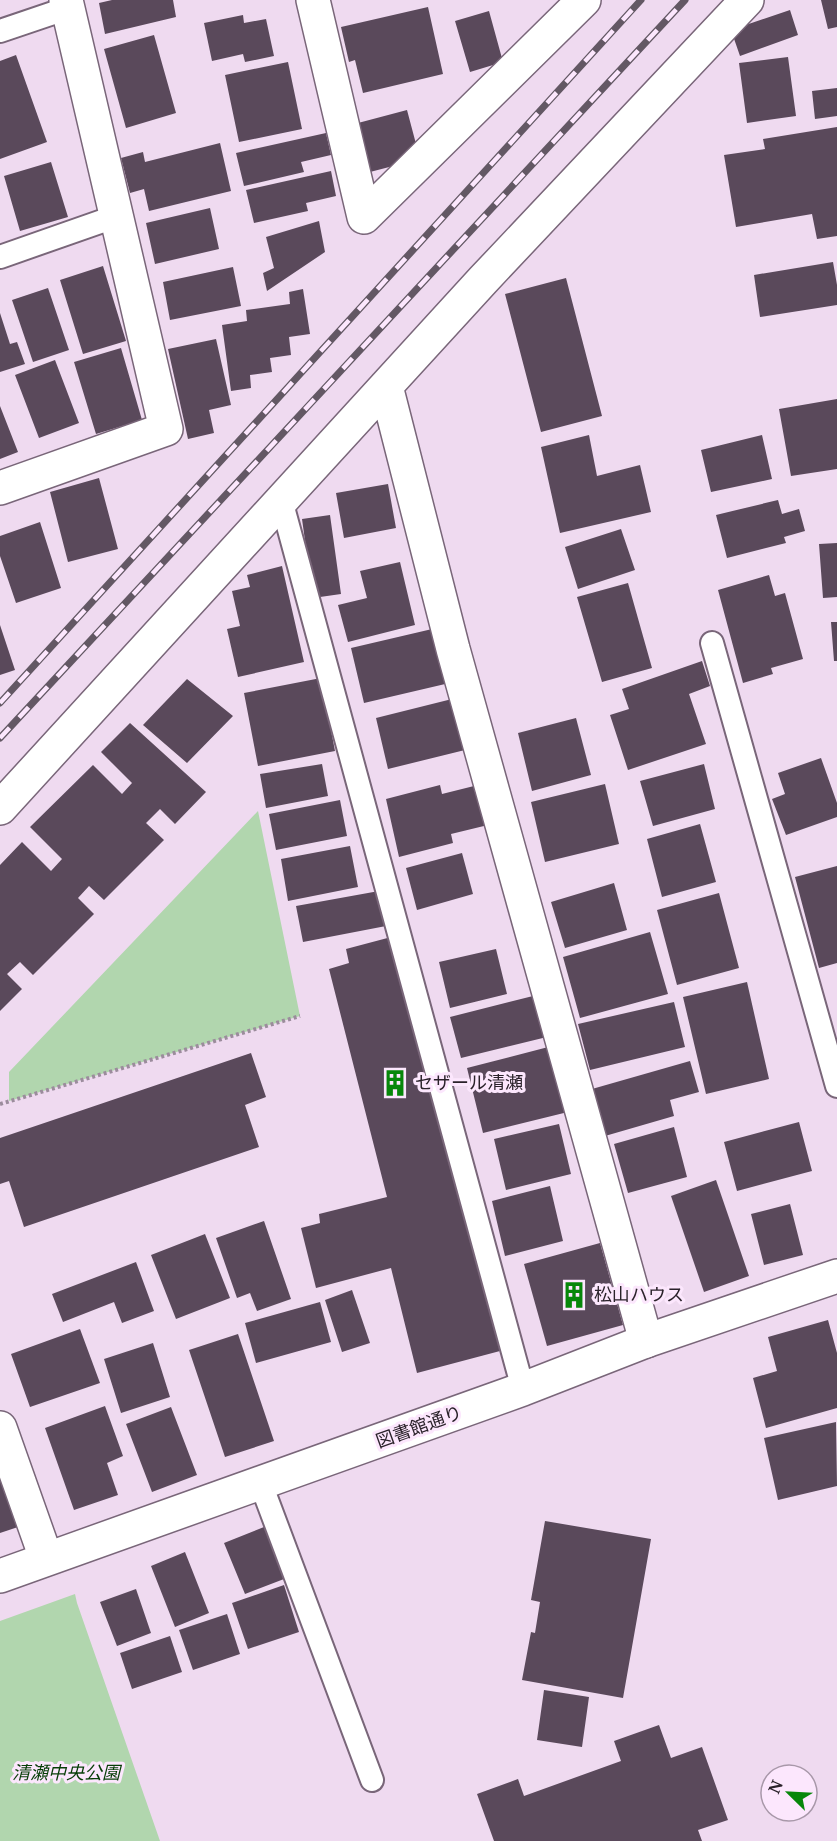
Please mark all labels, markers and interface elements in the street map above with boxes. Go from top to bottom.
building icon: セザール清瀬 [380,1068,410,1098]
place label: セザール清瀬 [415,1070,523,1094]
building icon: 松山ハウス [559,1280,589,1310]
place label: 松山ハウス [594,1282,684,1306]
street label: 図書館通り [372,1399,465,1453]
park label: 清瀬中央公園 [12,1760,123,1784]
north arrow [759,1763,819,1823]
text: N [763,1776,788,1797]

